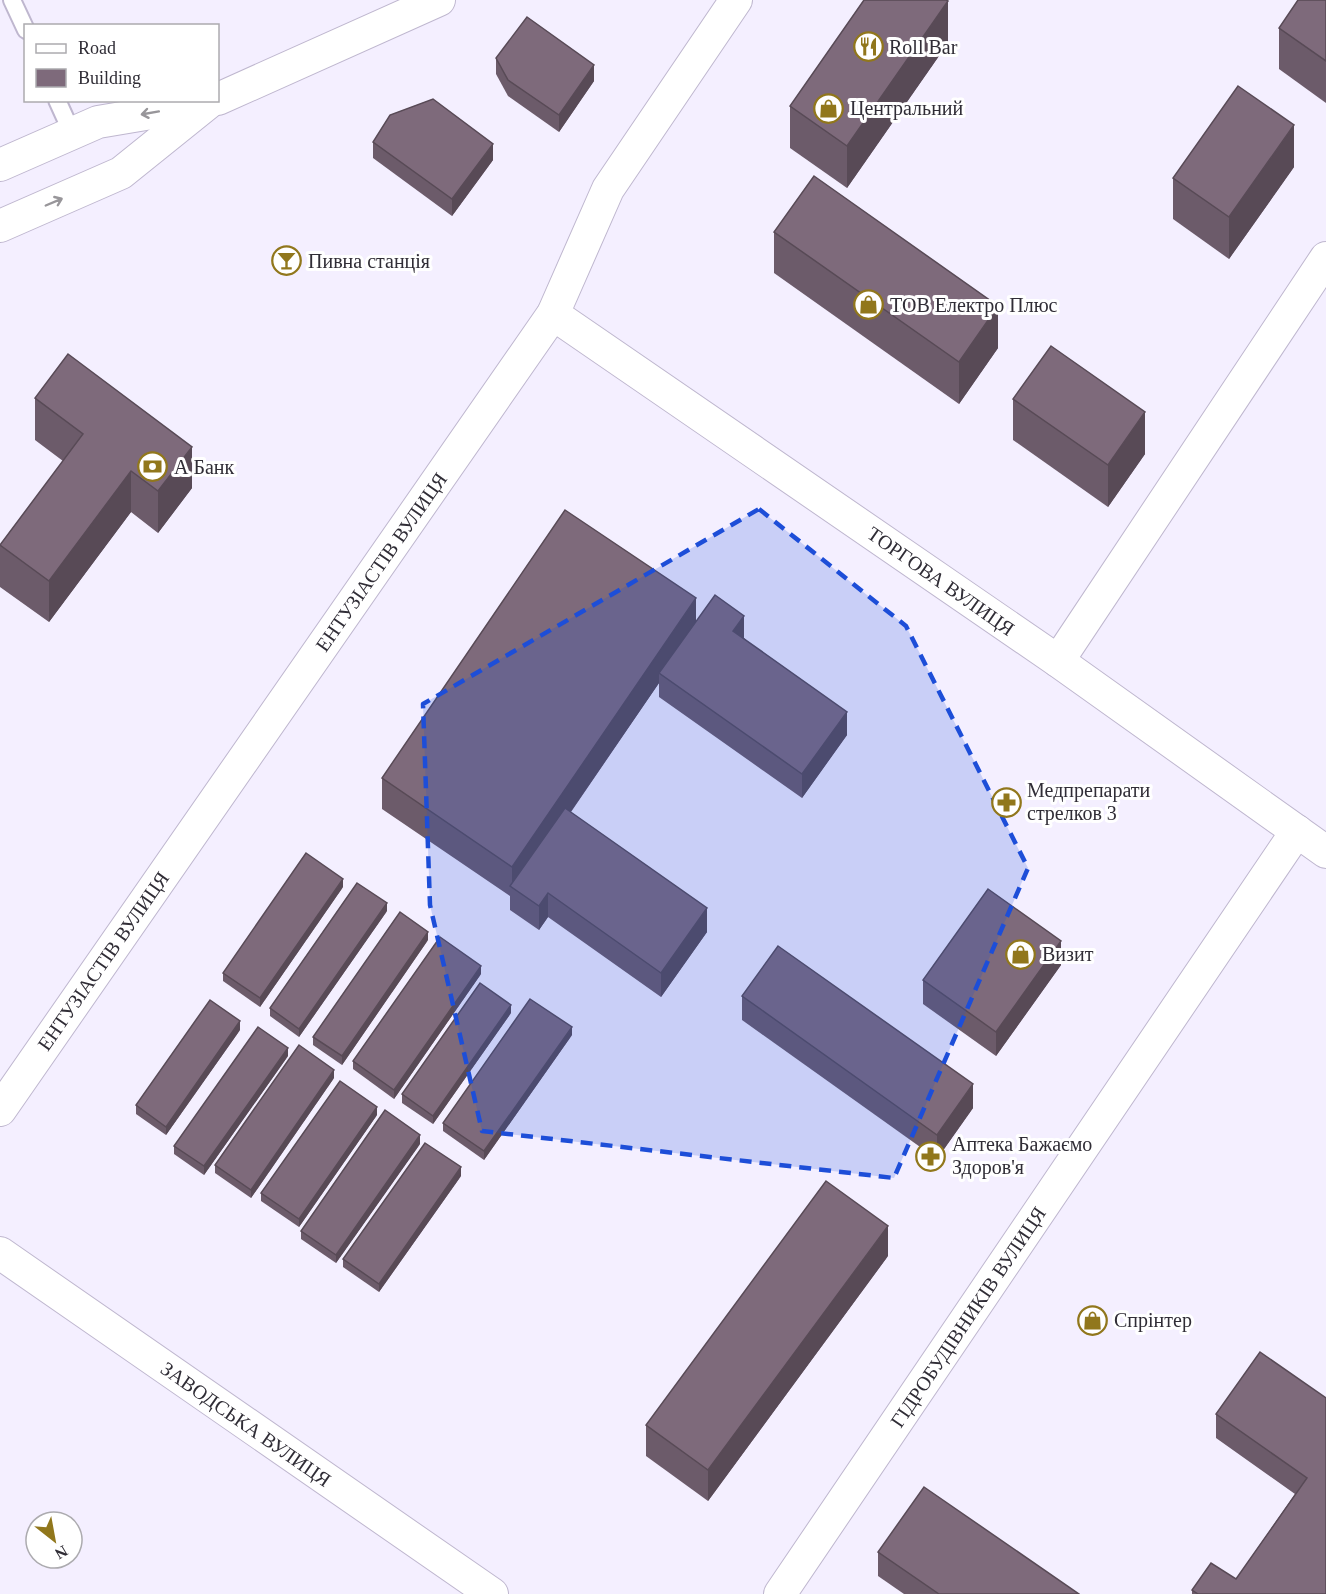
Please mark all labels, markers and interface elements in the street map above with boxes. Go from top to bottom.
legend [24,24,219,102]
restaurant icon: Roll Bar [852,31,884,63]
place label: Roll Bar [889,36,958,58]
text: Road [78,38,116,58]
text: Building [78,68,141,88]
shop icon: Центральний [813,92,845,124]
place label: Центральний [850,97,964,120]
one-way arrow [141,108,161,119]
one-way arrow [44,196,62,208]
bar icon: Пивна станція [271,245,303,277]
place label: Пивна станція [308,250,430,273]
shop icon: ТОВ Електро Плюс [853,289,885,321]
place label: ТОВ Електро Плюс [890,294,1058,317]
bank icon: А Банк [137,451,169,483]
place label: А Банк [174,456,235,478]
street label: ЕНТУЗІАСТІВ ВУЛИЦЯ [311,469,452,656]
street label: ТОРГОВА ВУЛИЦЯ [863,522,1019,641]
place label: Медпрепарати стрелков 3 [1027,779,1151,825]
pharmacy icon: Медпрепарати стрелков 3 [990,786,1022,818]
street label: ЕНТУЗІАСТІВ ВУЛИЦЯ [33,868,174,1055]
shop icon: Визит [1005,938,1037,970]
place label: Визит [1042,943,1094,965]
place label: Аптека Бажаємо Здоров'я [952,1133,1092,1179]
pharmacy icon: Аптека Бажаємо Здоров'я [915,1140,947,1172]
street label: ГІДРОБУДІВНИКІВ ВУЛИЦЯ [886,1203,1051,1432]
shop icon: Спрінтер [1077,1304,1109,1336]
place label: Спрінтер [1114,1309,1192,1332]
street label: ЗАВОДСЬКА ВУЛИЦЯ [156,1357,335,1492]
north arrow [24,1510,84,1570]
text: N [52,1542,71,1563]

